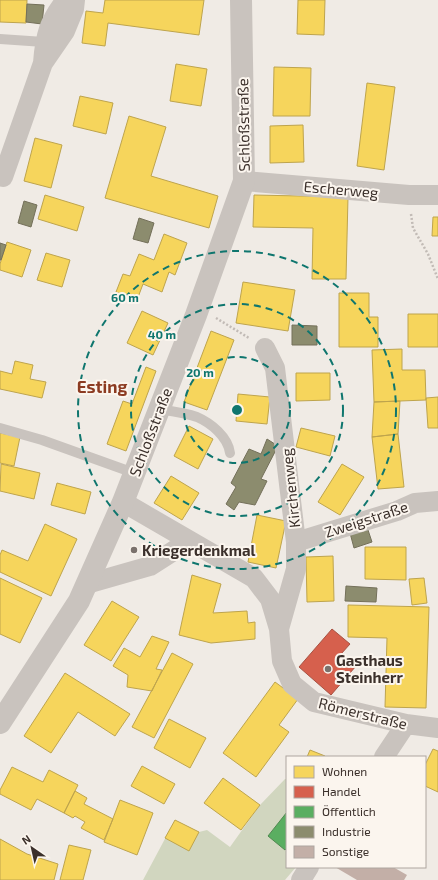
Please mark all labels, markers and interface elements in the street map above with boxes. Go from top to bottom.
street label: Schloßstraße [233,78,253,172]
street label: Escherweg [303,177,380,201]
text: 60 m [111,290,139,304]
text: 40 m [148,327,176,341]
text: 20 m [186,365,214,379]
district label: Esting [77,376,127,396]
street label: Schloßstraße [125,385,175,479]
centre of rings [230,403,244,417]
street label: Kirchenweg [277,447,303,529]
street label: Zweigstraße [322,497,410,541]
place label: Kriegerdenkmal [142,541,256,559]
marker: Kriegerdenkmal [129,545,139,555]
place label: Gasthaus Steinherr [336,651,403,686]
marker: Gasthaus Steinherr [323,664,333,674]
street label: Römerstraße [317,693,409,733]
legend [286,756,426,868]
text: Wohnen [322,764,367,778]
text: Handel [322,784,361,798]
text: Öffentlich [322,804,376,818]
text: Industrie [322,824,371,838]
north arrow [12,828,52,868]
text: N [19,832,33,847]
text: Sonstige [322,844,369,858]

